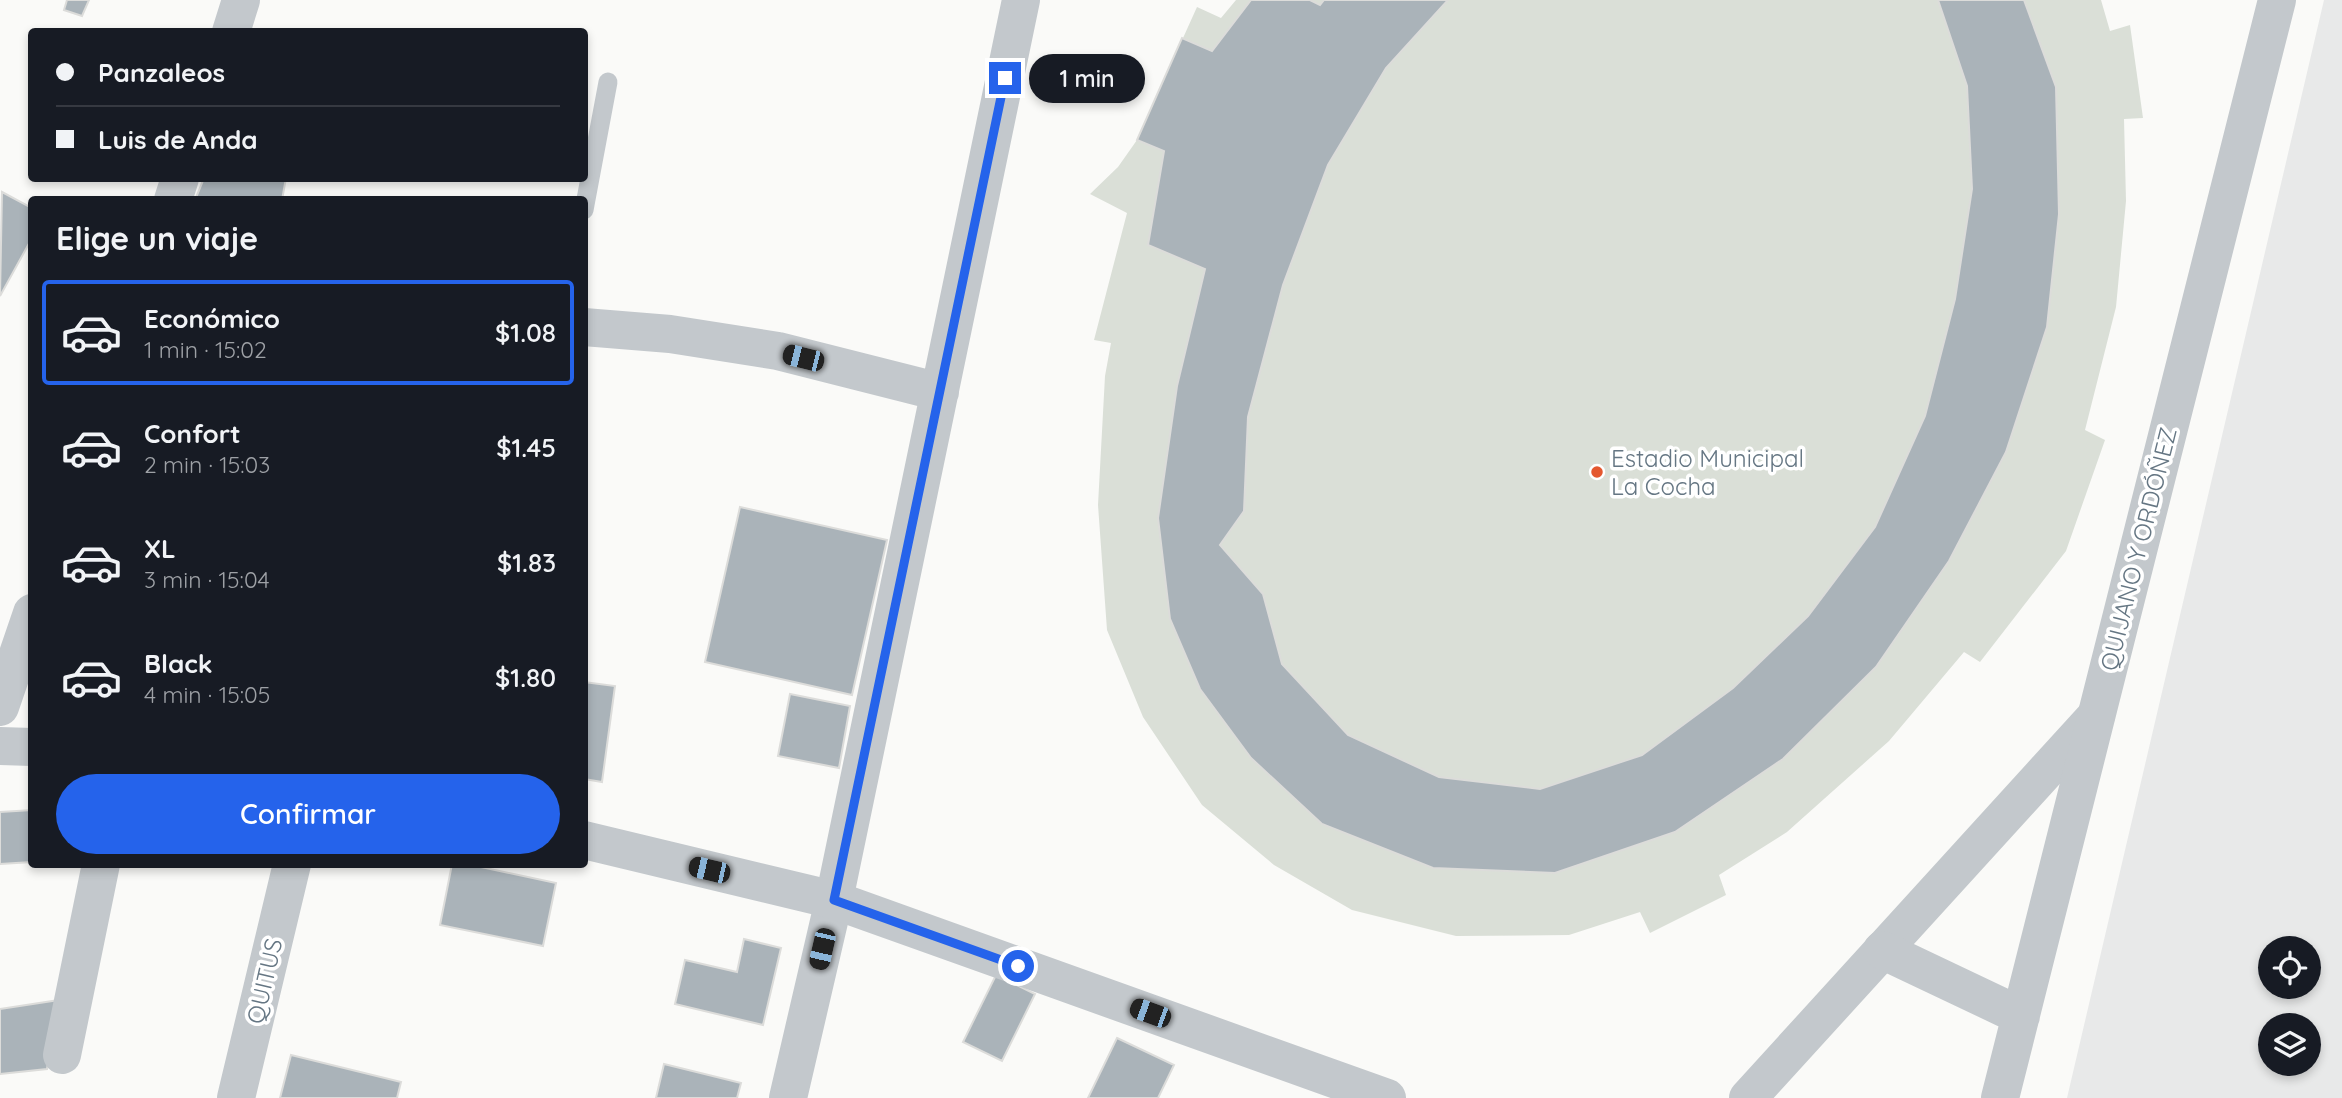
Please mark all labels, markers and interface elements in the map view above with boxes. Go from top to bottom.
callout: 1 min [1030,54,1145,102]
text: Panzaleos [98,56,225,89]
route end [989,62,1021,94]
text: 1 min [1059,64,1115,93]
text: Luis de Anda [98,123,258,156]
text: Elige un viaje [56,218,258,258]
icon: car [60,301,123,364]
text: Económico [144,302,280,335]
text: $1.08 [495,316,556,349]
text: 1 min · 15:02 [144,335,267,364]
car [781,343,826,373]
icon: car [60,416,123,479]
text: Confort [144,417,241,450]
street label: QUIJANO Y ORDÓÑEZ [2093,424,2183,674]
text: $1.45 [496,431,556,464]
place label: Estadio Municipal La Cocha [1611,443,1804,501]
text: 2 min · 15:03 [144,450,270,479]
marker: Estadio Municipal La Cocha [1589,464,1605,480]
icon: car [60,531,123,594]
text: XL [144,532,176,565]
text: $1.83 [497,546,556,579]
text: 3 min · 15:04 [144,565,270,594]
icon: car [60,646,123,709]
text: Black [144,647,213,680]
text: $1.80 [495,661,556,694]
text: 4 min · 15:05 [144,680,270,709]
button: Confirmar [56,774,560,854]
car [687,855,732,885]
car [808,926,837,972]
street label: QUITUS [240,935,288,1027]
map controls [2258,936,2321,1076]
button: locate [2258,936,2321,999]
route start [1002,950,1034,982]
car [1127,996,1174,1030]
button: layers [2258,1013,2321,1076]

